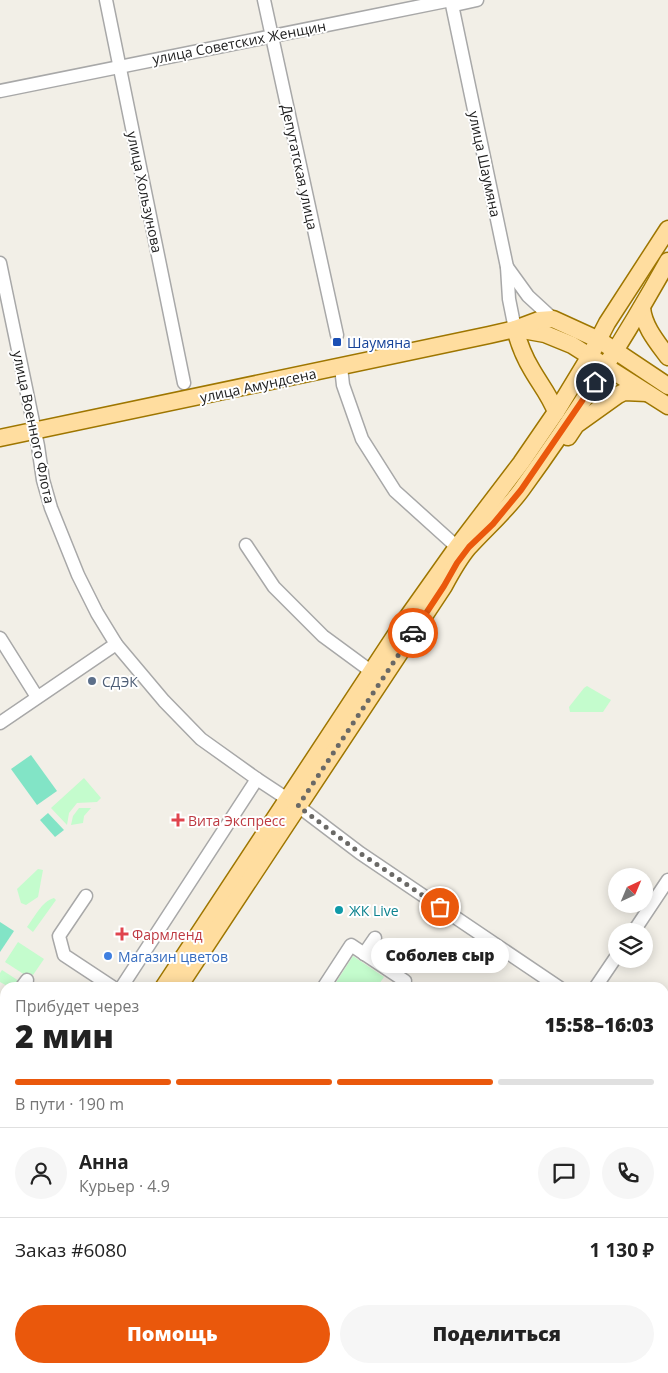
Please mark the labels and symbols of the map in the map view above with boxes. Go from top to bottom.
street label: улица Советских Женщин [151,16,327,68]
street label: Депутатская улица [277,103,323,231]
street label: улица Шаумяна [464,109,506,219]
street label: улица Хользунова [123,129,167,255]
place label: Шаумяна [347,333,411,352]
marker: Шаумяна [331,336,343,348]
street label: улица Военного Флота [9,349,59,505]
pin [574,361,616,403]
street label: улица Амундсена [198,363,318,407]
courier [388,608,438,658]
place label: СДЭК [102,672,138,691]
marker: СДЭК [86,675,98,687]
place label: Вита Экспресс [188,811,286,830]
marker: Вита Экспресс [172,814,184,826]
north arrow [608,868,652,912]
pin [419,886,461,928]
place label: ЖК Live [349,901,399,920]
marker: ЖК Live [333,904,345,916]
place label: Фармленд [132,925,203,944]
marker: Фармленд [116,928,128,940]
callout: Соболев сыр [371,937,509,972]
place label: Магазин цветов [118,947,228,966]
marker: Магазин цветов [102,950,114,962]

